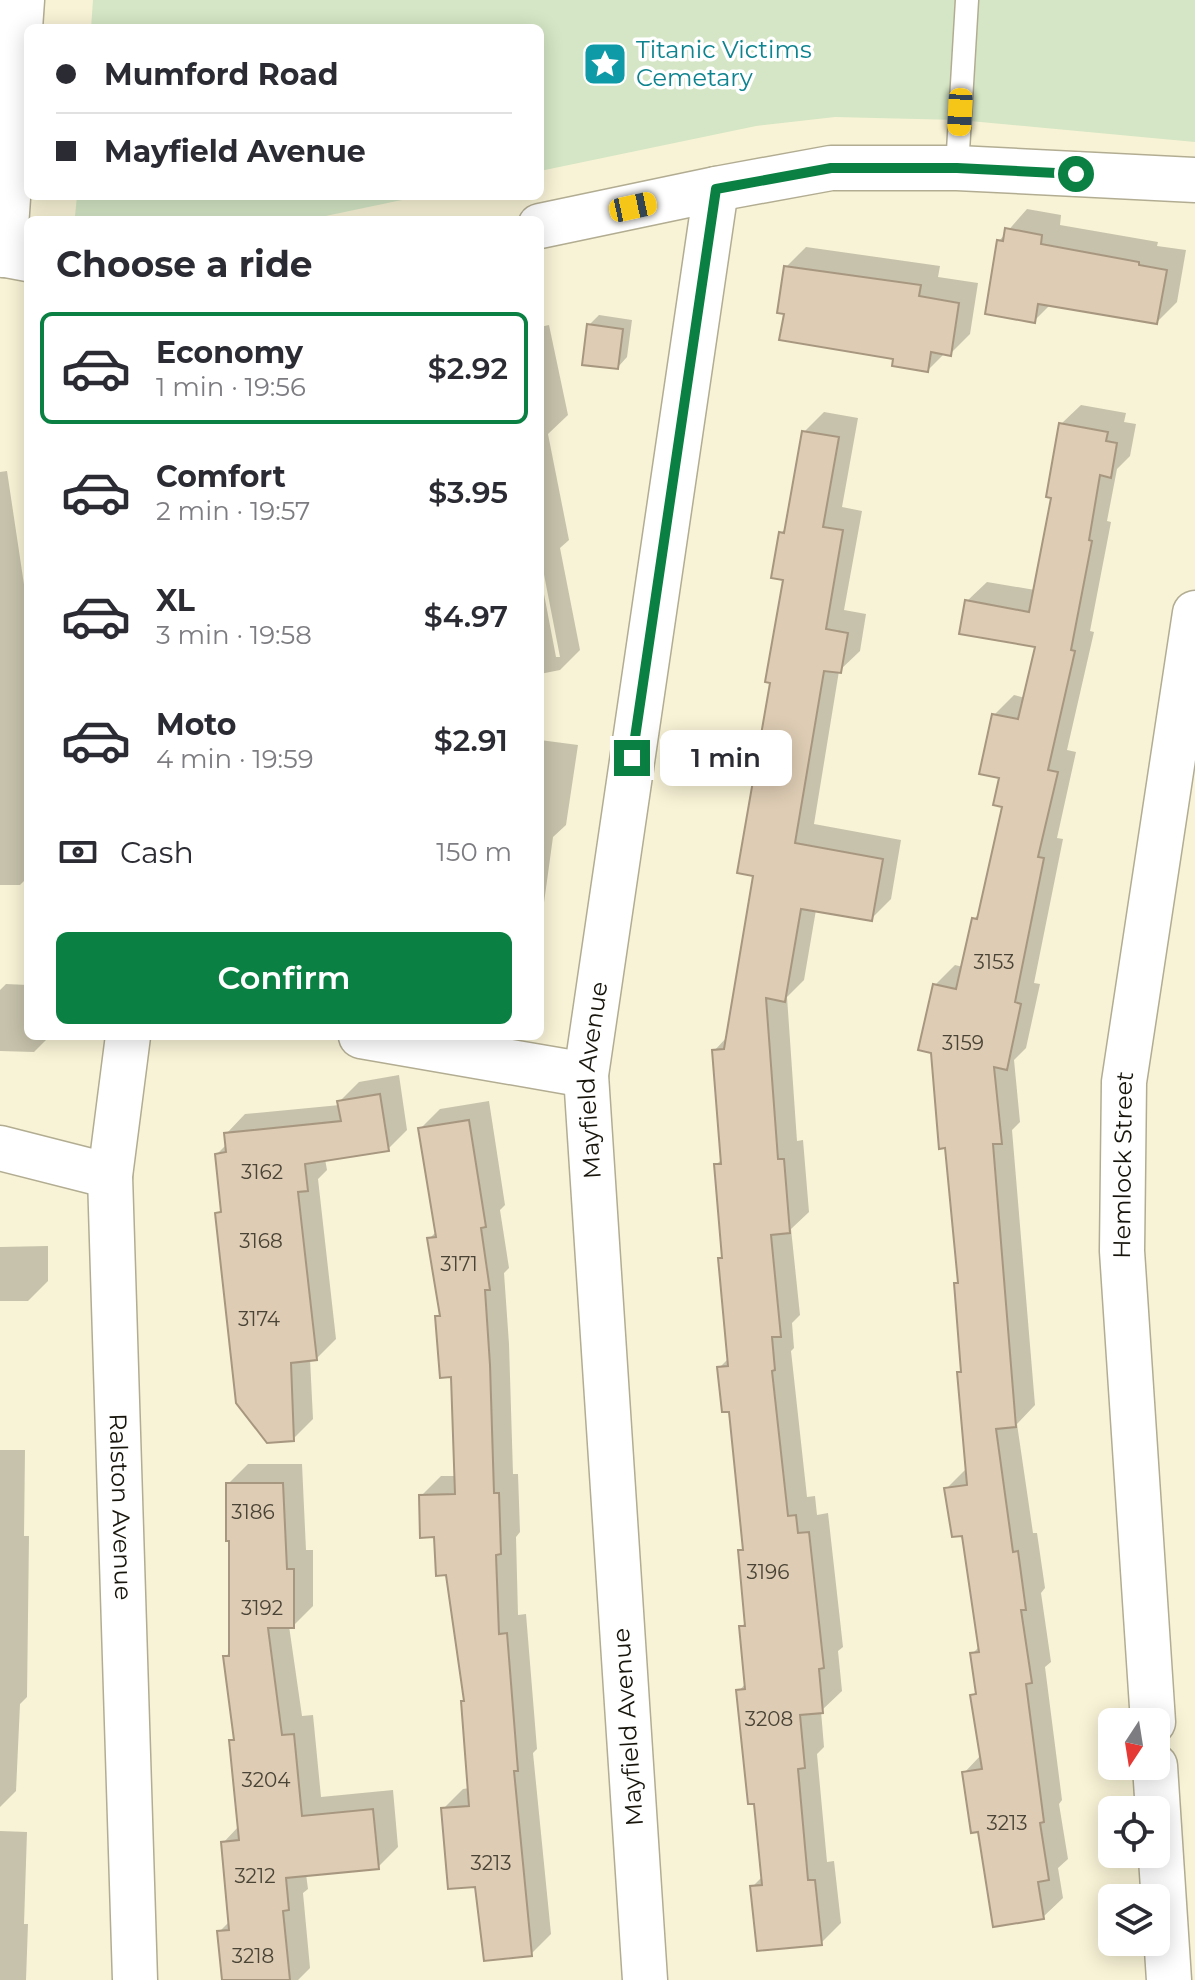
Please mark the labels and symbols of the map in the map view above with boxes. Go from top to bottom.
place label: Titanic Victims Cemetary [636,35,812,92]
place icon: Titanic Victims Cemetary [581,40,629,88]
car [947,87,973,137]
route start [1058,156,1094,192]
car [607,190,659,224]
callout: 1 min [660,730,792,786]
route end [614,740,650,776]
house number: 3153 [974,950,1015,974]
street label: Mayfield Avenue [571,979,614,1180]
house number: 3159 [942,1031,984,1055]
street label: Hemlock Street [1107,1069,1139,1259]
house number: 3162 [241,1160,283,1184]
house number: 3168 [239,1229,283,1253]
house number: 3171 [440,1252,478,1276]
house number: 3174 [238,1307,280,1331]
street label: Ralston Avenue [103,1413,138,1601]
house number: 3186 [231,1500,275,1524]
house number: 3196 [747,1560,789,1584]
house number: 3192 [241,1596,283,1620]
street label: Mayfield Avenue [606,1627,649,1827]
house number: 3208 [745,1707,793,1731]
north arrow [1098,1708,1170,1780]
house number: 3204 [242,1768,290,1792]
house number: 3213 [986,1811,1028,1835]
house number: 3213 [470,1851,512,1875]
house number: 3212 [234,1864,276,1888]
house number: 3218 [232,1944,274,1968]

